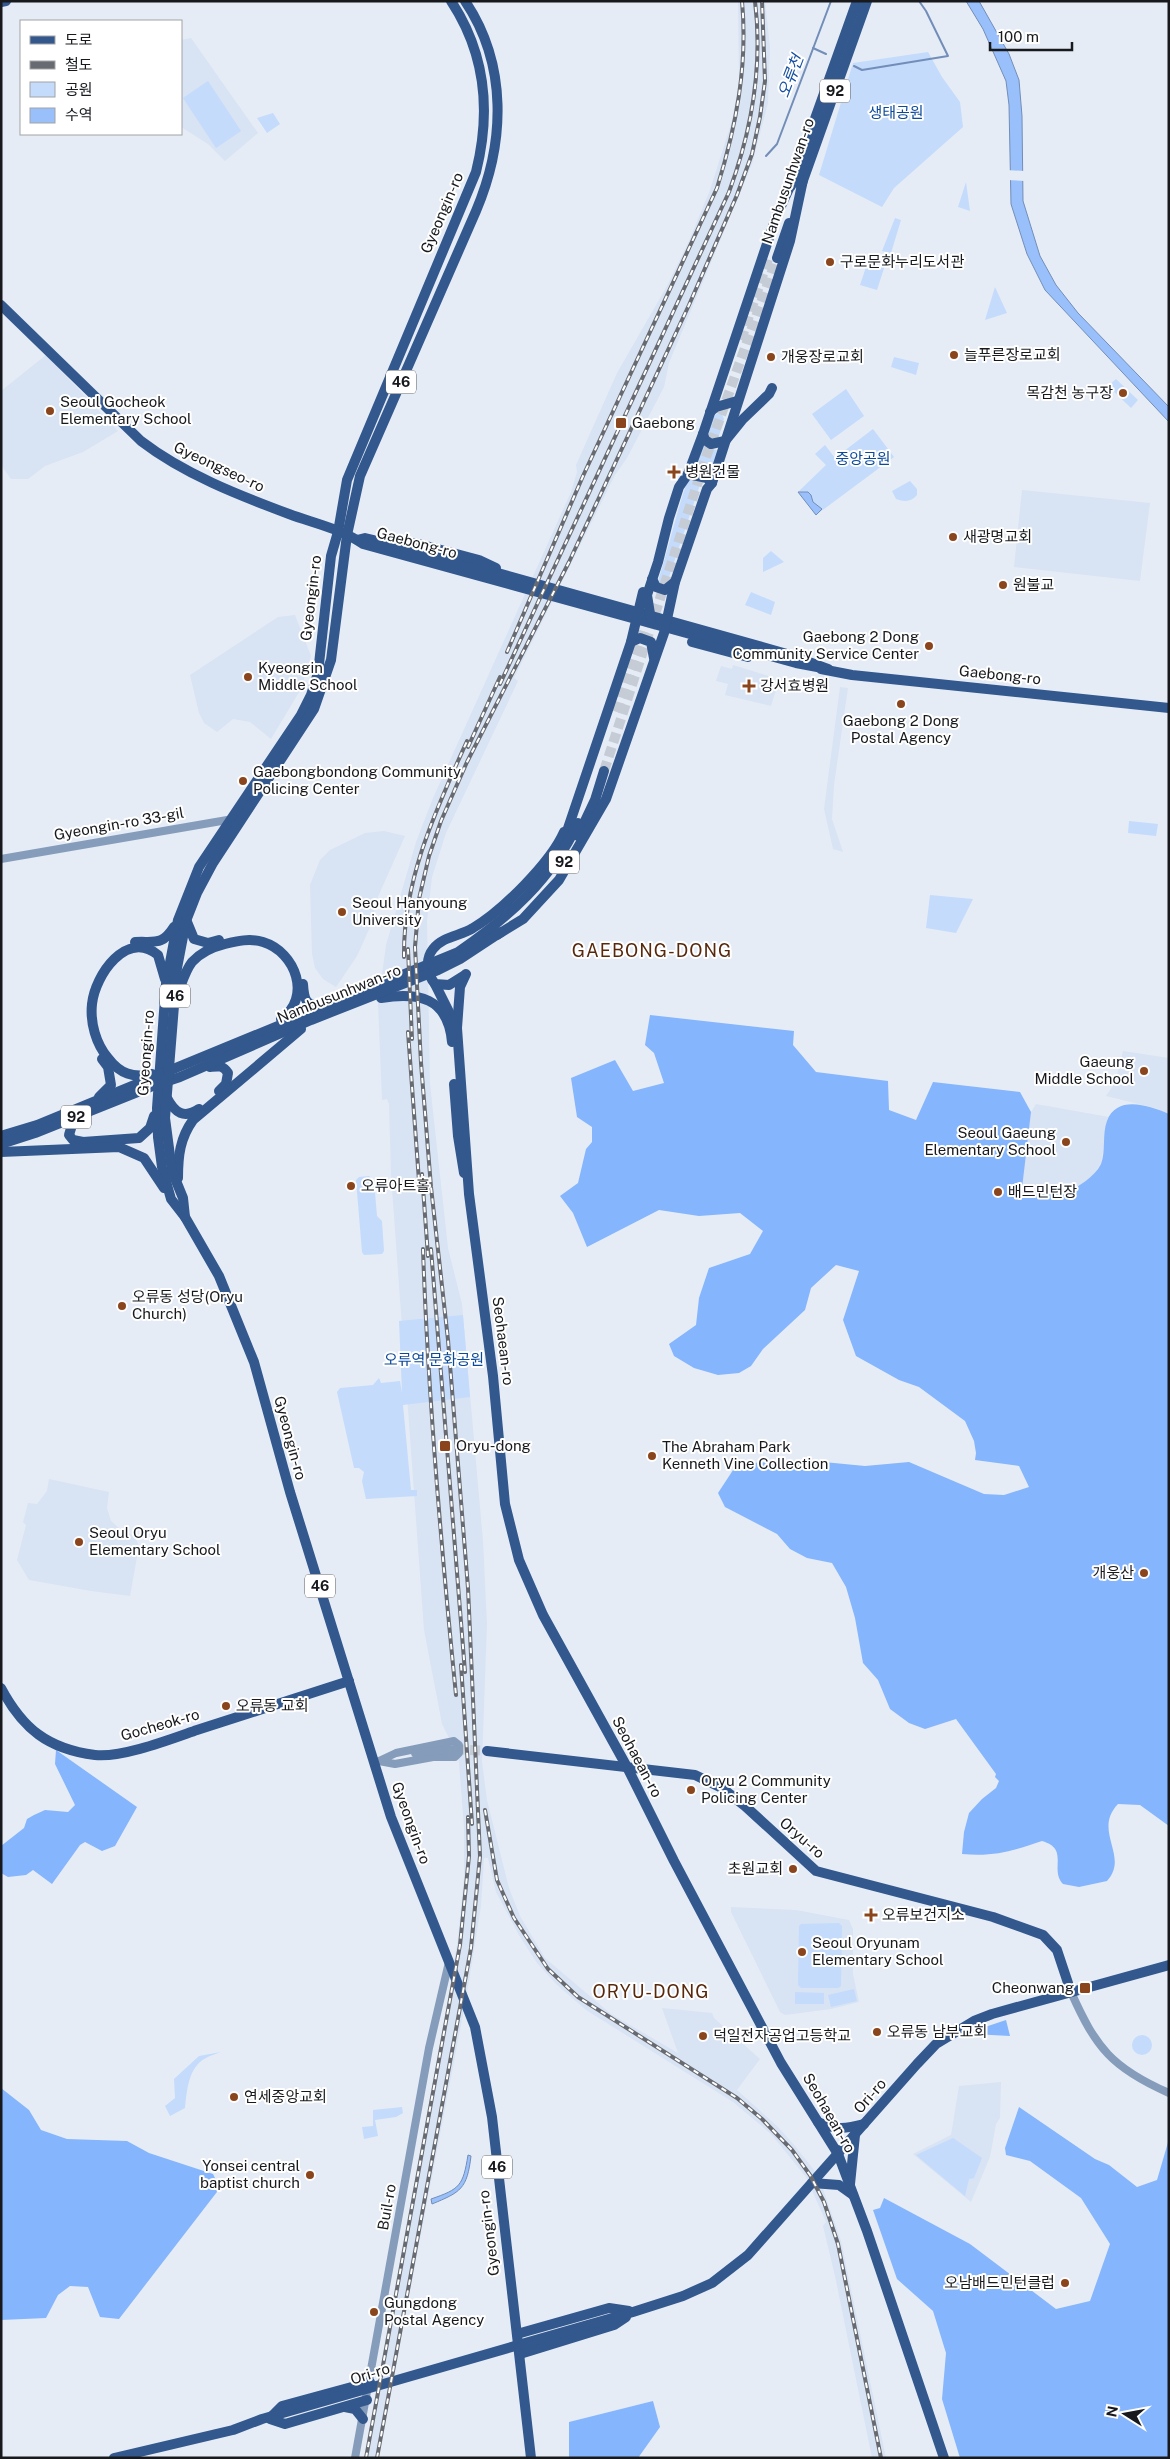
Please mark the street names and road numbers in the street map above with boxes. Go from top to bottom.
road number: 92 [820,80,850,102]
street label: Nambusunhwan-ro [758,116,817,246]
street label: Gyeongin-ro [417,170,466,256]
road number: 46 [386,371,416,394]
street label: Gyeongseo-ro [171,438,267,495]
street label: Gaebong-ro [375,524,459,561]
street label: Gyeongin-ro [297,554,324,642]
street label: Gaebong-ro [958,662,1042,687]
street label: Gyeongin-ro 33-gil [53,804,185,843]
road number: 92 [549,850,579,874]
street label: Nambusunhwan-ro [274,961,403,1026]
road number: 46 [160,984,190,1008]
street label: Gyeongin-ro [134,1009,157,1097]
road number: 92 [61,1106,91,1128]
street label: Seohaean-ro [490,1296,517,1386]
street label: Gyeongin-ro [271,1394,310,1482]
road number: 46 [305,1574,335,1598]
street label: Gocheok-ro [119,1705,201,1744]
street label: Seohaean-ro [609,1713,666,1800]
street label: Gyeongin-ro [389,1779,434,1866]
street label: Oryu-ro [777,1814,828,1862]
street label: Seohaean-ro [800,2070,859,2156]
street label: Ori-ro [850,2075,889,2116]
road number: 46 [482,2156,512,2178]
street label: Buil-ro [374,2182,399,2231]
street label: Gyeongin-ro [475,2189,502,2277]
street label: Ori-ro [348,2359,392,2388]

